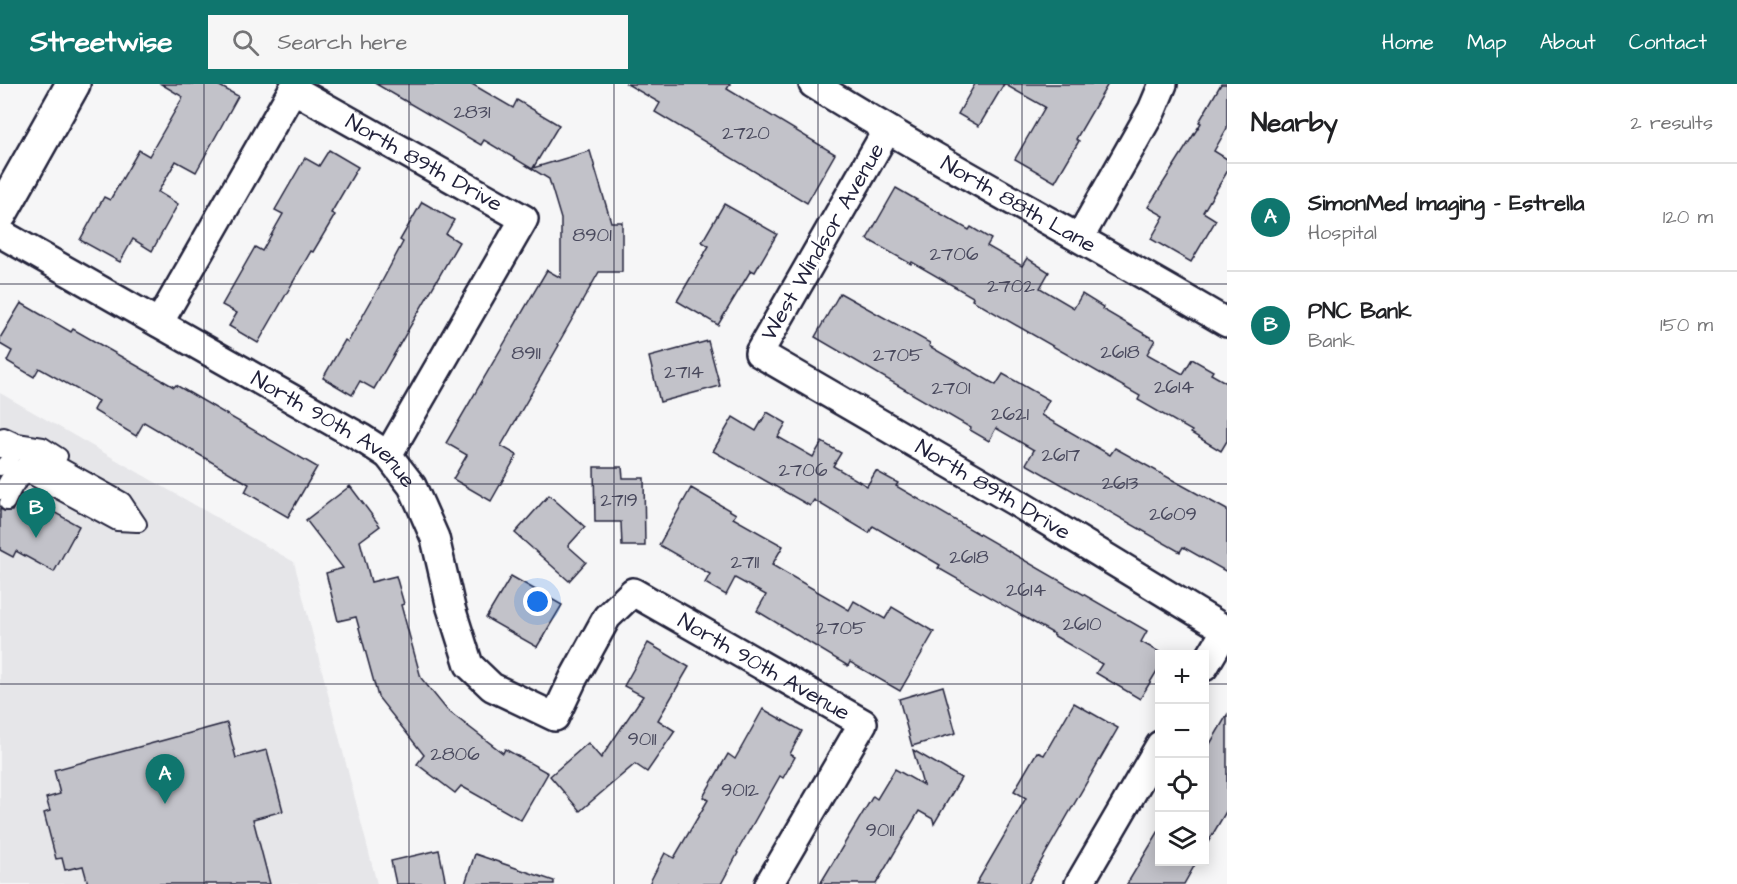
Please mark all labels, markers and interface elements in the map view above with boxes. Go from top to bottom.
search box [208,15,628,69]
text: Streetwise [30,23,172,62]
icon: search [229,26,262,59]
text: Search here [277,27,407,58]
text: Home [1382,28,1434,57]
text: Map [1467,28,1507,57]
text: About [1540,28,1596,57]
text: Contact [1629,28,1707,57]
house number: 2831 [453,98,491,126]
text: Nearby [1251,105,1338,141]
street label: North 89th Drive [340,106,508,219]
text: 2 results [1630,109,1713,137]
house number: 2720 [722,119,770,147]
street label: West Windsor Avenue [754,137,892,347]
street label: North 88th Lane [935,148,1102,260]
text: SimonMed Imaging - Estrella [1308,188,1584,219]
text: A [1264,203,1277,231]
text: 120 m [1663,203,1713,231]
text: Hospital [1308,219,1377,247]
house number: 8901 [572,221,612,249]
house number: 2706 [930,240,979,268]
house number: 2702 [987,272,1035,300]
text: PNC Bank [1308,296,1412,327]
text: B [1263,311,1278,339]
text: 150 m [1660,311,1713,339]
text: Bank [1308,327,1355,355]
house number: 2618 [1100,338,1140,366]
house number: 8911 [511,339,541,367]
house number: 2705 [873,341,923,369]
house number: 2714 [664,358,704,386]
street label: North 90th Avenue [246,363,423,494]
house number: 2614 [1154,373,1194,401]
house number: 2701 [932,374,971,402]
house number: 2621 [991,400,1029,428]
street label: North 89th Drive [910,432,1077,547]
house number: 2617 [1042,441,1080,469]
house number: 2706 [779,456,828,484]
house number: 2613 [1102,469,1138,497]
house number: 2719 [600,486,638,514]
pin: B [16,488,56,538]
house number: 2609 [1149,500,1197,528]
house number: 2618 [949,543,989,571]
house number: 2711 [731,548,760,576]
house number: 2614 [1006,576,1046,604]
your location [523,587,552,616]
street label: North 90th Avenue [672,605,856,728]
house number: 2610 [1062,610,1102,638]
house number: 2705 [816,614,866,642]
map controls [1155,650,1209,866]
button: + [1155,650,1209,704]
button: − [1155,704,1209,758]
house number: 9011 [627,725,657,753]
house number: 2806 [430,740,480,768]
pin: A [146,754,184,804]
button: locate [1155,758,1209,812]
house number: 9012 [721,776,760,804]
button: layers [1155,812,1209,866]
house number: 9011 [865,816,895,844]

